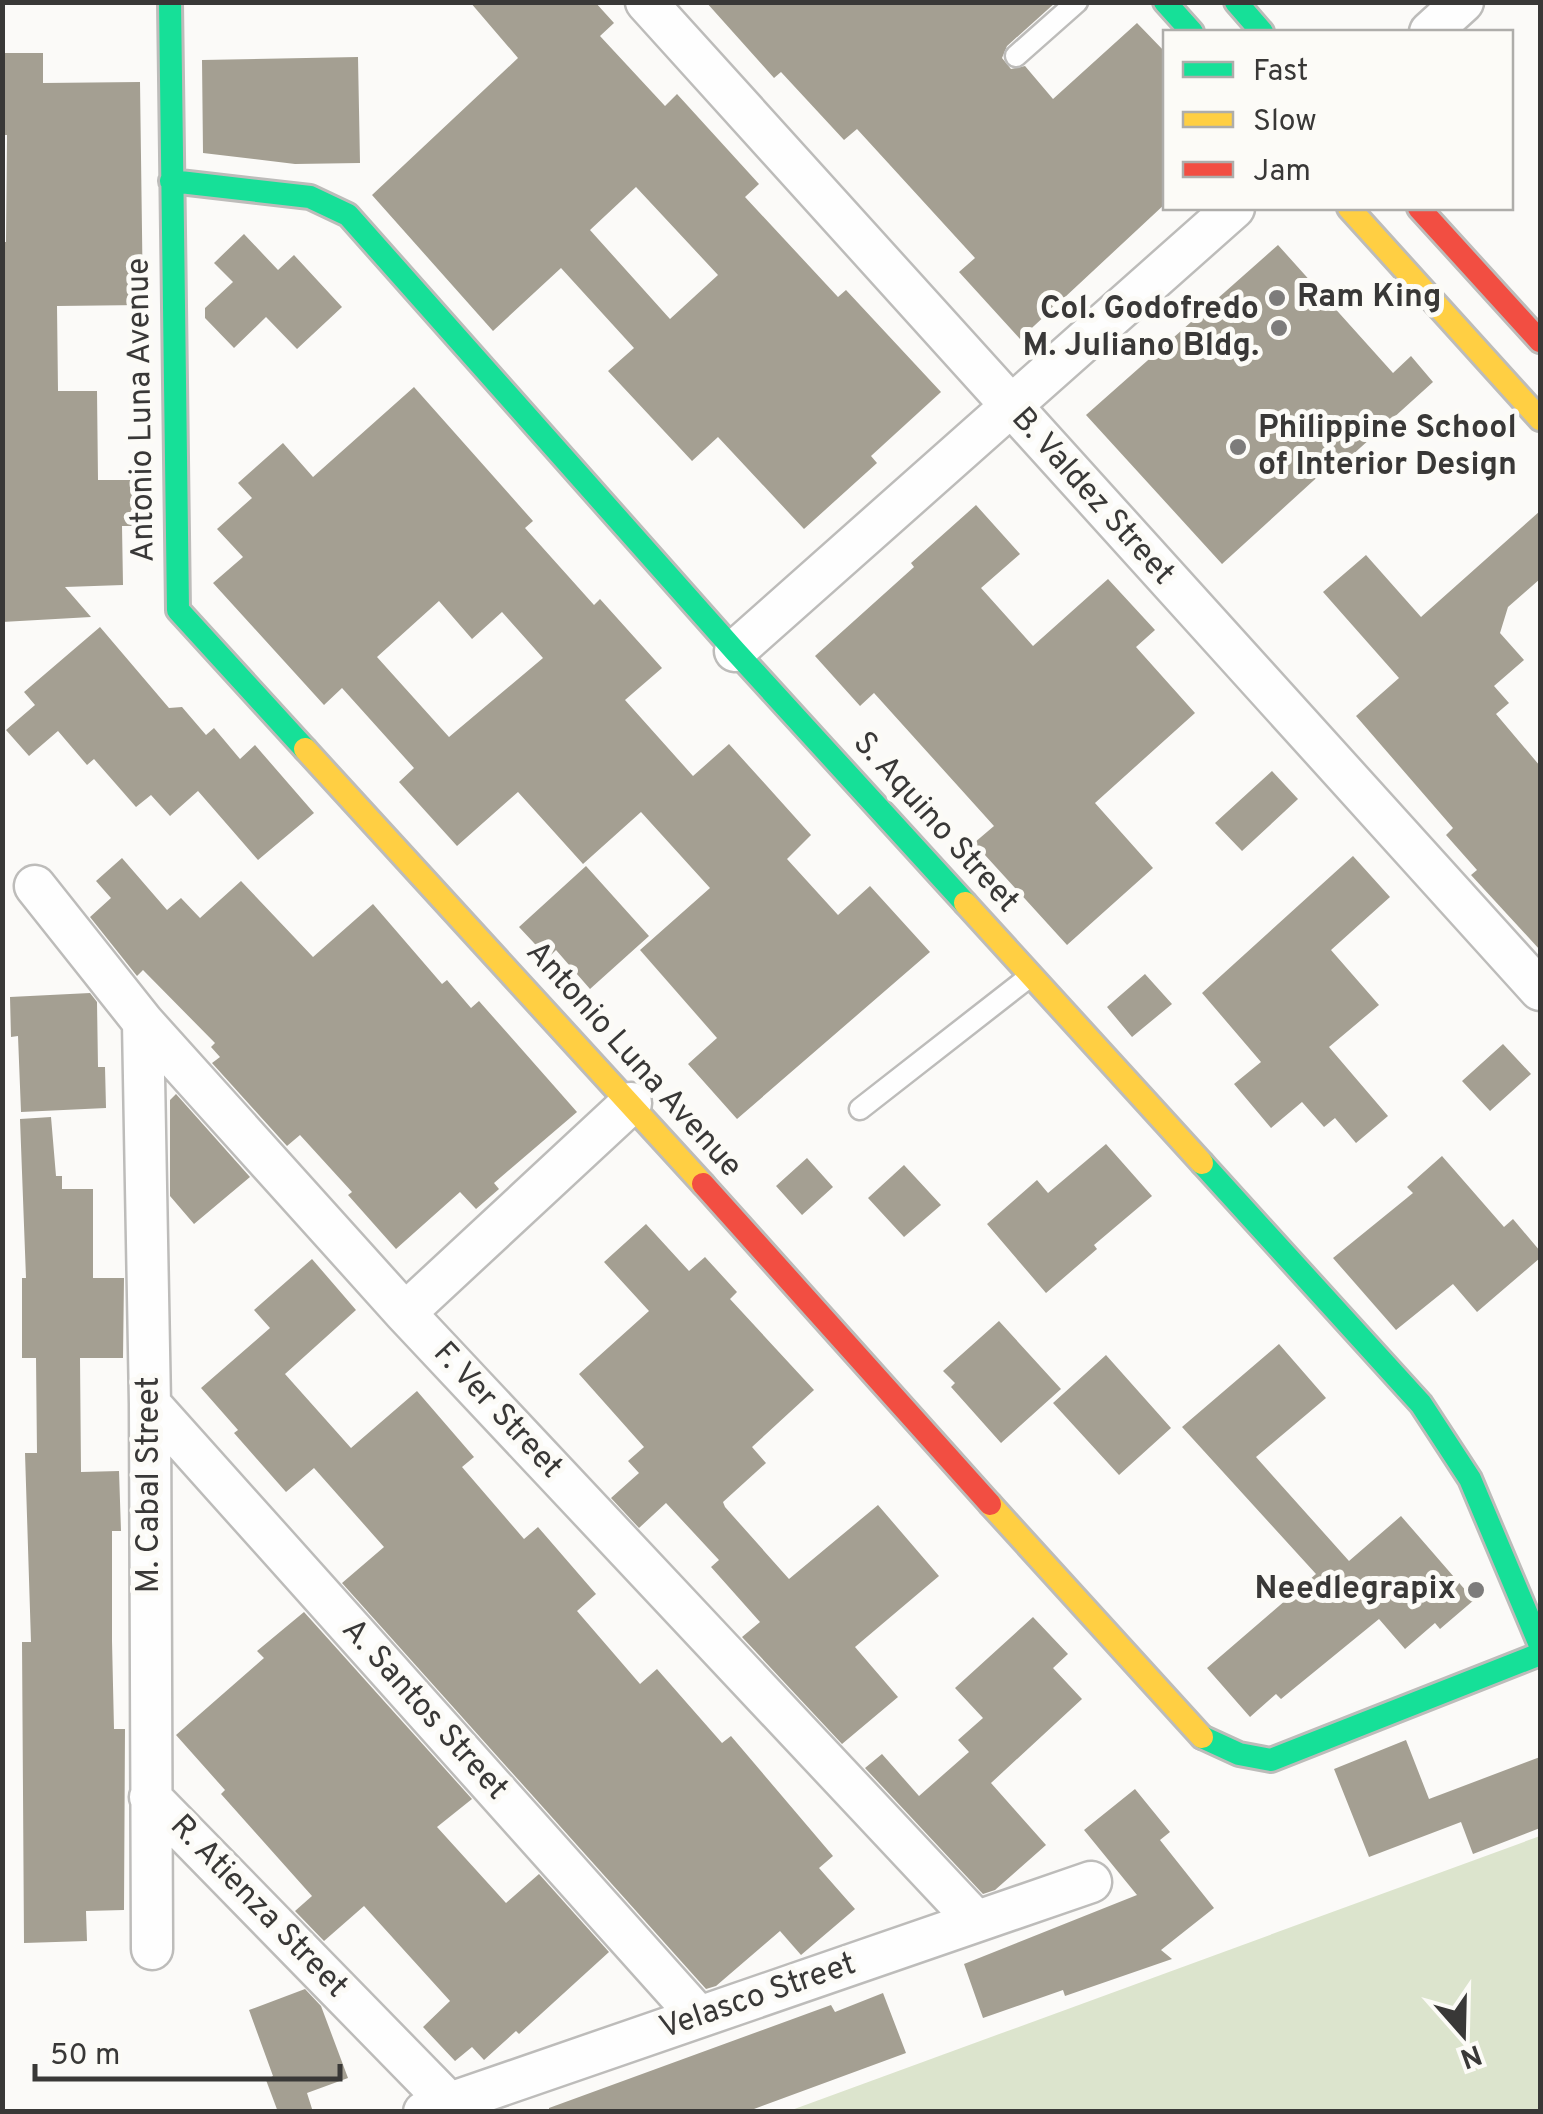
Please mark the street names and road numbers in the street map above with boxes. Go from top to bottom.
street label: Antonio Luna Avenue [119,257,165,563]
street label: B. Valdez Street [1002,400,1182,594]
street label: S. Aquino Street [843,724,1027,922]
street label: Antonio Luna Avenue [516,933,750,1187]
street label: F. Ver Street [424,1334,570,1488]
street label: M. Cabal Street [130,1376,170,1594]
street label: A. Santos Street [332,1611,516,1809]
street label: R. Atienza Street [160,1807,356,2007]
street label: Velasco Street [655,1945,861,2049]

